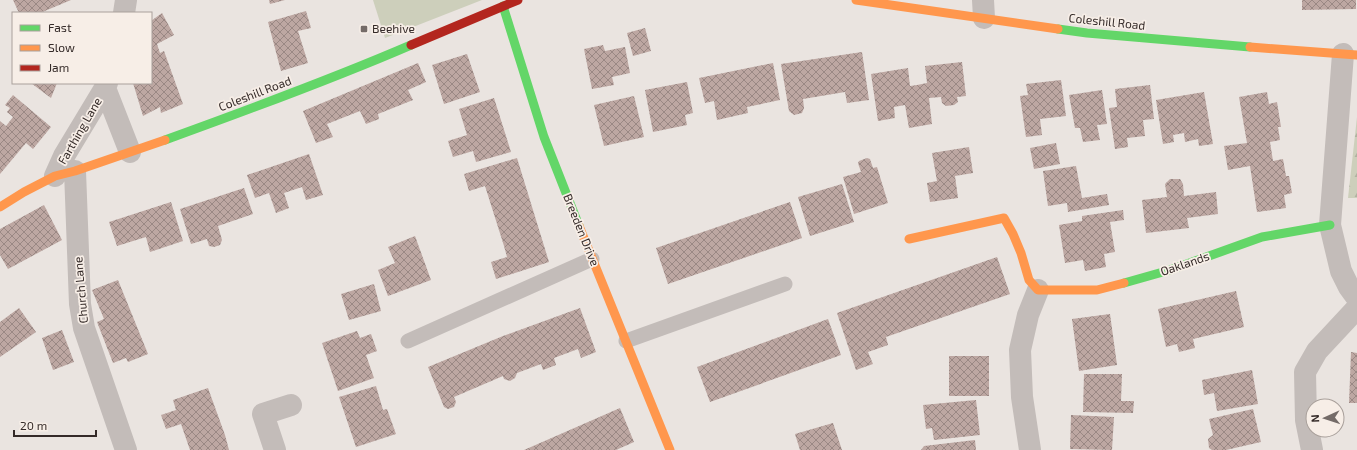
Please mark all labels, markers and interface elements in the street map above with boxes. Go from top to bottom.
street label: Coleshill Road [1068,10,1146,32]
legend [12,12,152,84]
text: Fast [48,20,72,34]
place label: Beehive [372,21,415,35]
marker: Beehive [359,24,369,34]
text: Slow [48,40,75,54]
text: Jam [48,60,69,74]
street label: Coleshill Road [216,73,293,113]
street label: Farthing Lane [54,95,104,166]
street label: Breeden Drive [561,192,603,268]
street label: Oaklands [1158,248,1211,278]
street label: Church Lane [70,256,90,324]
north arrow [1305,398,1345,438]
scale bar [14,412,96,438]
text: N [1308,414,1321,423]
text: 20 m [20,418,47,432]

